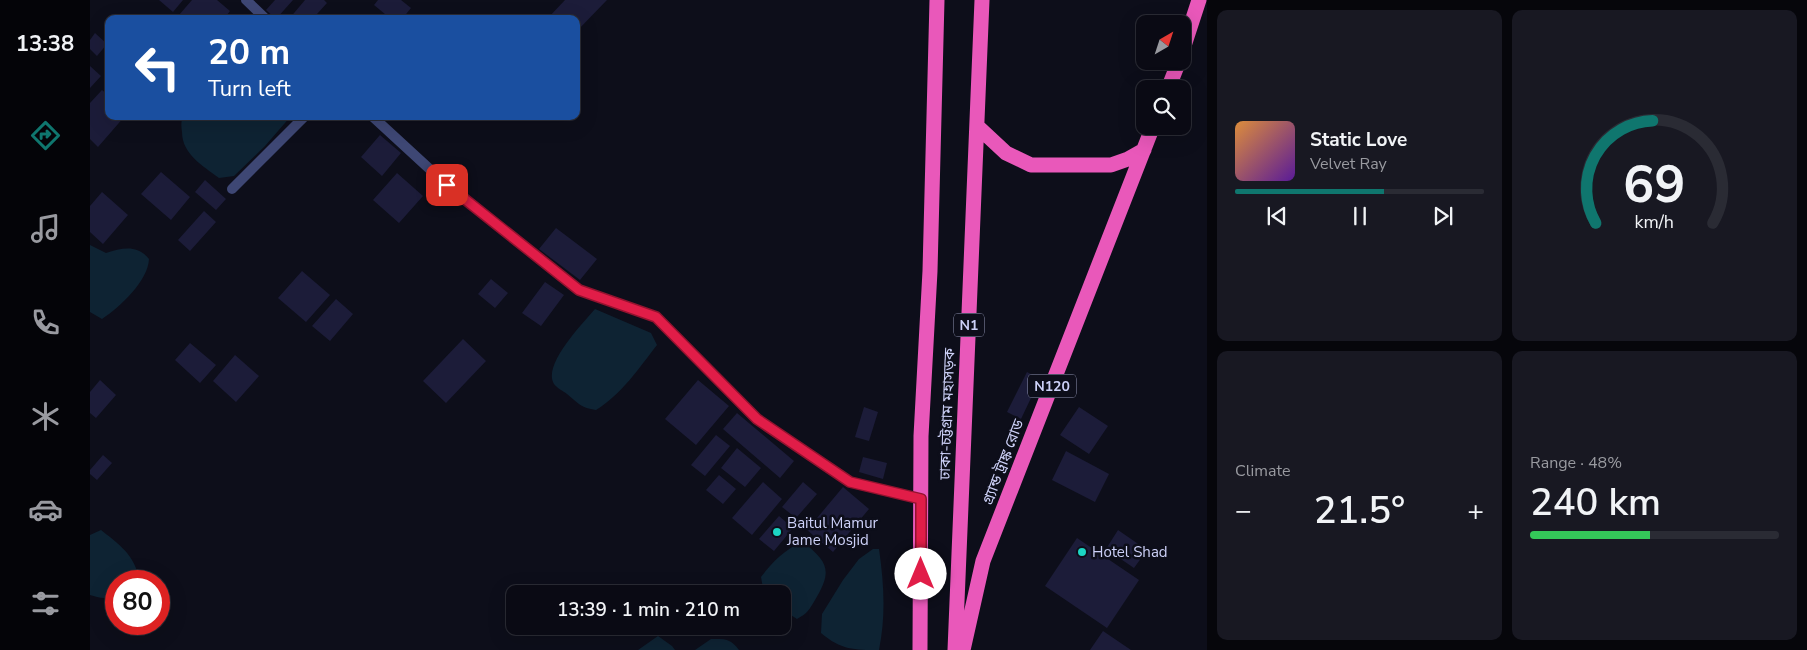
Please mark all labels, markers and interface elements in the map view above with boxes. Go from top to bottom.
north arrow [1136,15,1191,70]
map controls [1136,15,1191,135]
text: 13:38 [16,29,74,59]
text: 20 m [208,29,290,76]
icon: left [125,35,190,100]
text: Turn left [208,74,291,104]
button: search [1136,80,1191,135]
icon: directions [28,118,63,153]
text: Static Love [1310,127,1407,153]
text: 69 [1623,149,1686,220]
text: Velvet Ray [1310,153,1387,175]
pin [426,164,468,206]
icon: arrive [433,171,461,199]
icon: previous [1263,202,1291,230]
icon: pause [1346,202,1374,230]
icon: next [1429,202,1457,230]
text: km/h [1635,210,1674,234]
icon: music [28,211,63,246]
icon: phone [28,305,63,340]
road number: N1 [954,314,984,336]
street label: ঢাকা-চট্টগ্রাম মহাসড়ক [935,347,959,481]
road number: N120 [1028,374,1076,398]
icon: climate [28,399,63,434]
street label: গ্র্যান্ড ট্রাঙ্ক রোড [978,416,1029,508]
text: Range · 48% [1530,452,1622,474]
text: Climate [1235,460,1290,482]
text: 240 km [1530,477,1661,528]
text: 21.5° [1314,485,1405,536]
icon: car [28,492,63,527]
text: − [1235,492,1252,530]
text: + [1467,492,1484,530]
place label: Baitul Mamur Jame Mosjid [786,513,879,550]
marker: Baitul Mamur Jame Mosjid [771,526,783,538]
place label: Hotel Shad [1092,542,1168,562]
marker: Hotel Shad [1076,546,1088,558]
position arrow [894,547,946,599]
speed limit sign: 80 [105,570,170,635]
icon: filters [28,586,63,621]
text: 13:39 · 1 min · 210 m [557,597,740,623]

